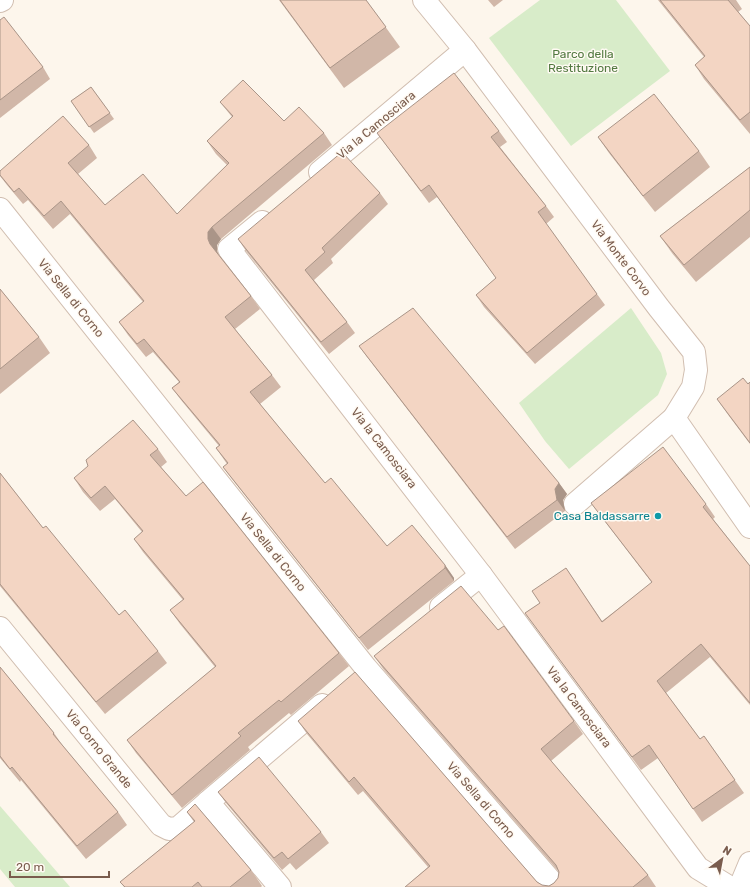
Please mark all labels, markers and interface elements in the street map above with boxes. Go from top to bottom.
park label: Parco della Restituzione [548,47,618,75]
street label: Via la Camosciara [334,88,418,162]
street label: Via Monte Corvo [588,217,654,299]
street label: Via Sella di Corno [35,256,107,340]
street label: Via la Camosciara [348,405,420,491]
place label: Casa Baldassarre [554,509,650,523]
street label: Via Sella di Corno [237,510,309,594]
marker: Casa Baldassarre [653,511,663,521]
street label: Via la Camosciara [544,664,614,750]
street label: Via Corno Grande [63,707,135,791]
street label: Via Sella di Corno [444,759,518,841]
north arrow [702,839,742,879]
text: N [720,843,734,859]
scale bar [10,853,109,879]
text: 20 m [16,860,44,874]

